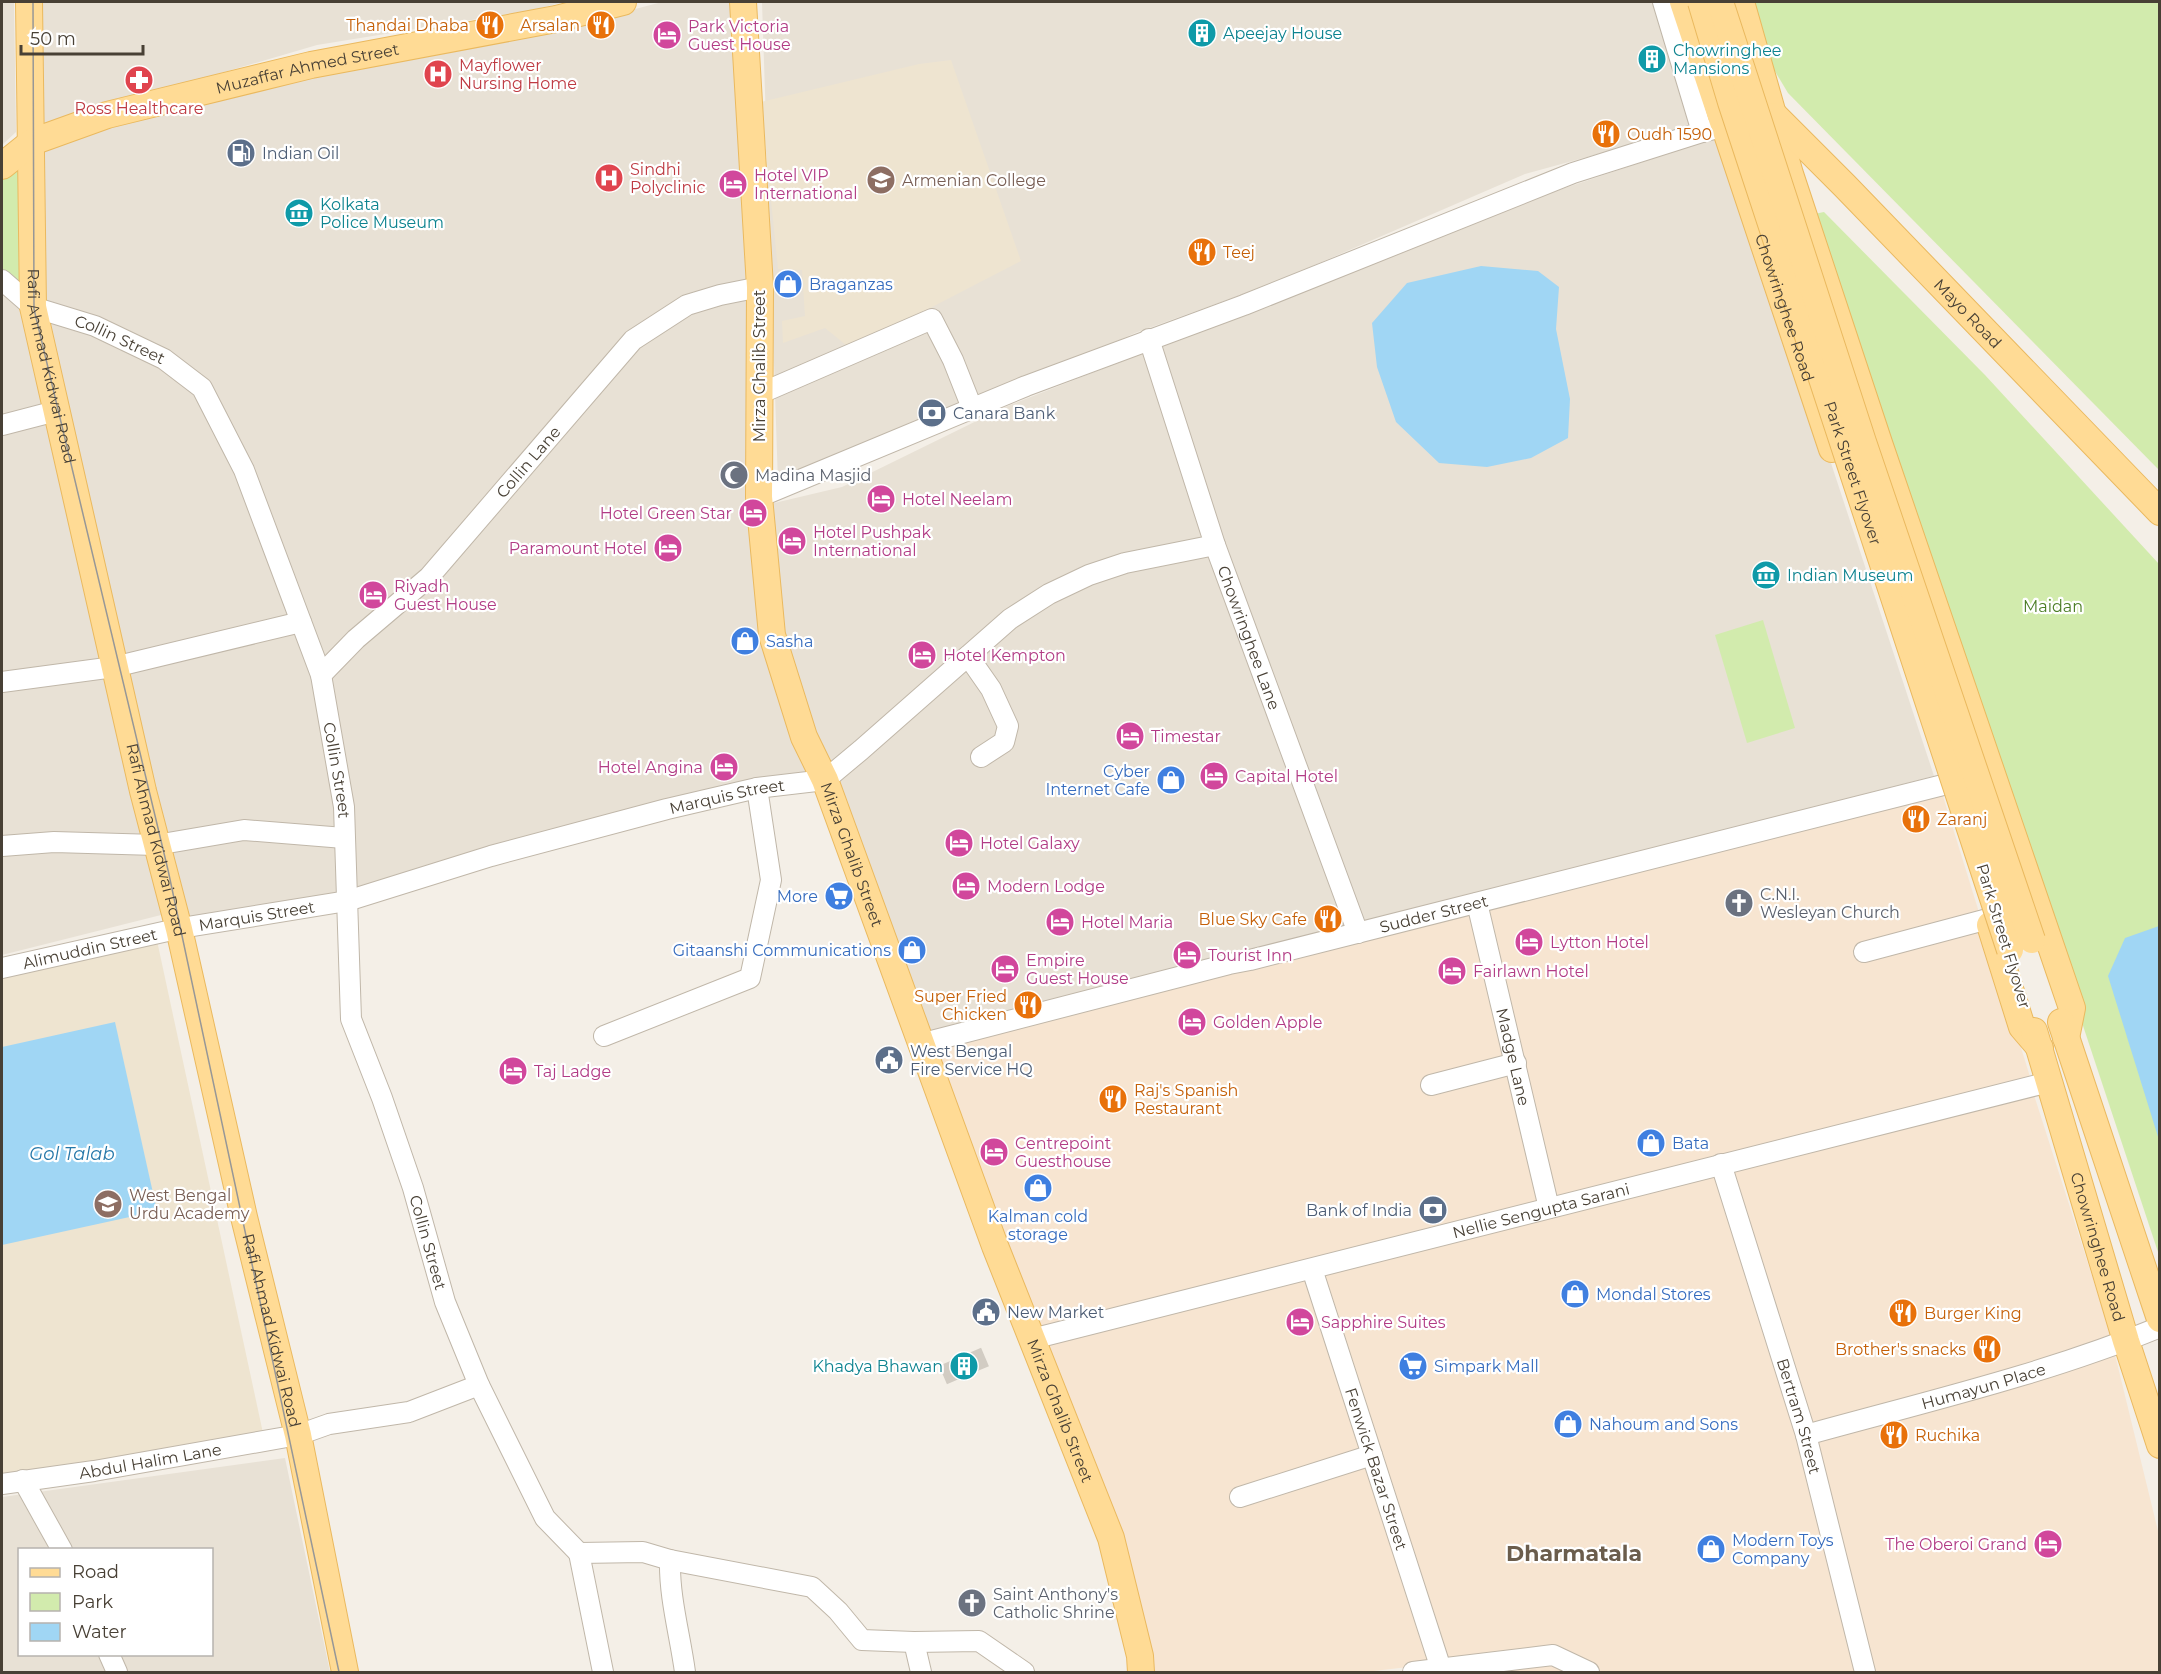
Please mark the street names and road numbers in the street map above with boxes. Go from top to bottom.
street label: Muzaffar Ahmed Street [214,40,401,98]
street label: Chowringhee Road [1751,231,1818,384]
street label: Rafi Ahmad Kidwai Road [23,269,80,465]
street label: Mayo Road [1930,275,2005,352]
street label: Mirza Ghalib Street [750,289,769,442]
street label: Collin Street [72,311,169,368]
street label: Park Street Flyover [1820,399,1885,548]
street label: Collin Lane [493,422,565,502]
street label: Chowringhee Lane [1213,563,1284,712]
street label: Collin Street [319,721,353,819]
street label: Rafi Ahmad Kidwai Road [122,741,189,938]
street label: Marquis Street [668,776,786,818]
street label: Mirza Ghalib Street [817,780,887,930]
street label: Park Street Flyover [1972,861,2035,1011]
street label: Sudder Street [1378,891,1490,937]
street label: Marquis Street [197,897,317,935]
street label: Alimuddin Street [21,925,160,973]
street label: Madge Lane [1492,1006,1534,1108]
street label: Chowringhee Road [2066,1170,2129,1324]
street label: Nellie Sengupta Sarani [1451,1179,1632,1242]
street label: Collin Street [405,1193,450,1292]
street label: Rafi Ahmad Kidwai Road [238,1232,305,1429]
street label: Mirza Ghalib Street [1023,1336,1097,1486]
street label: Bertram Street [1773,1356,1824,1477]
street label: Humayun Place [1919,1360,2048,1413]
street label: Fenwick Bazar Street [1341,1385,1411,1553]
street label: Abdul Halim Lane [78,1440,223,1483]

